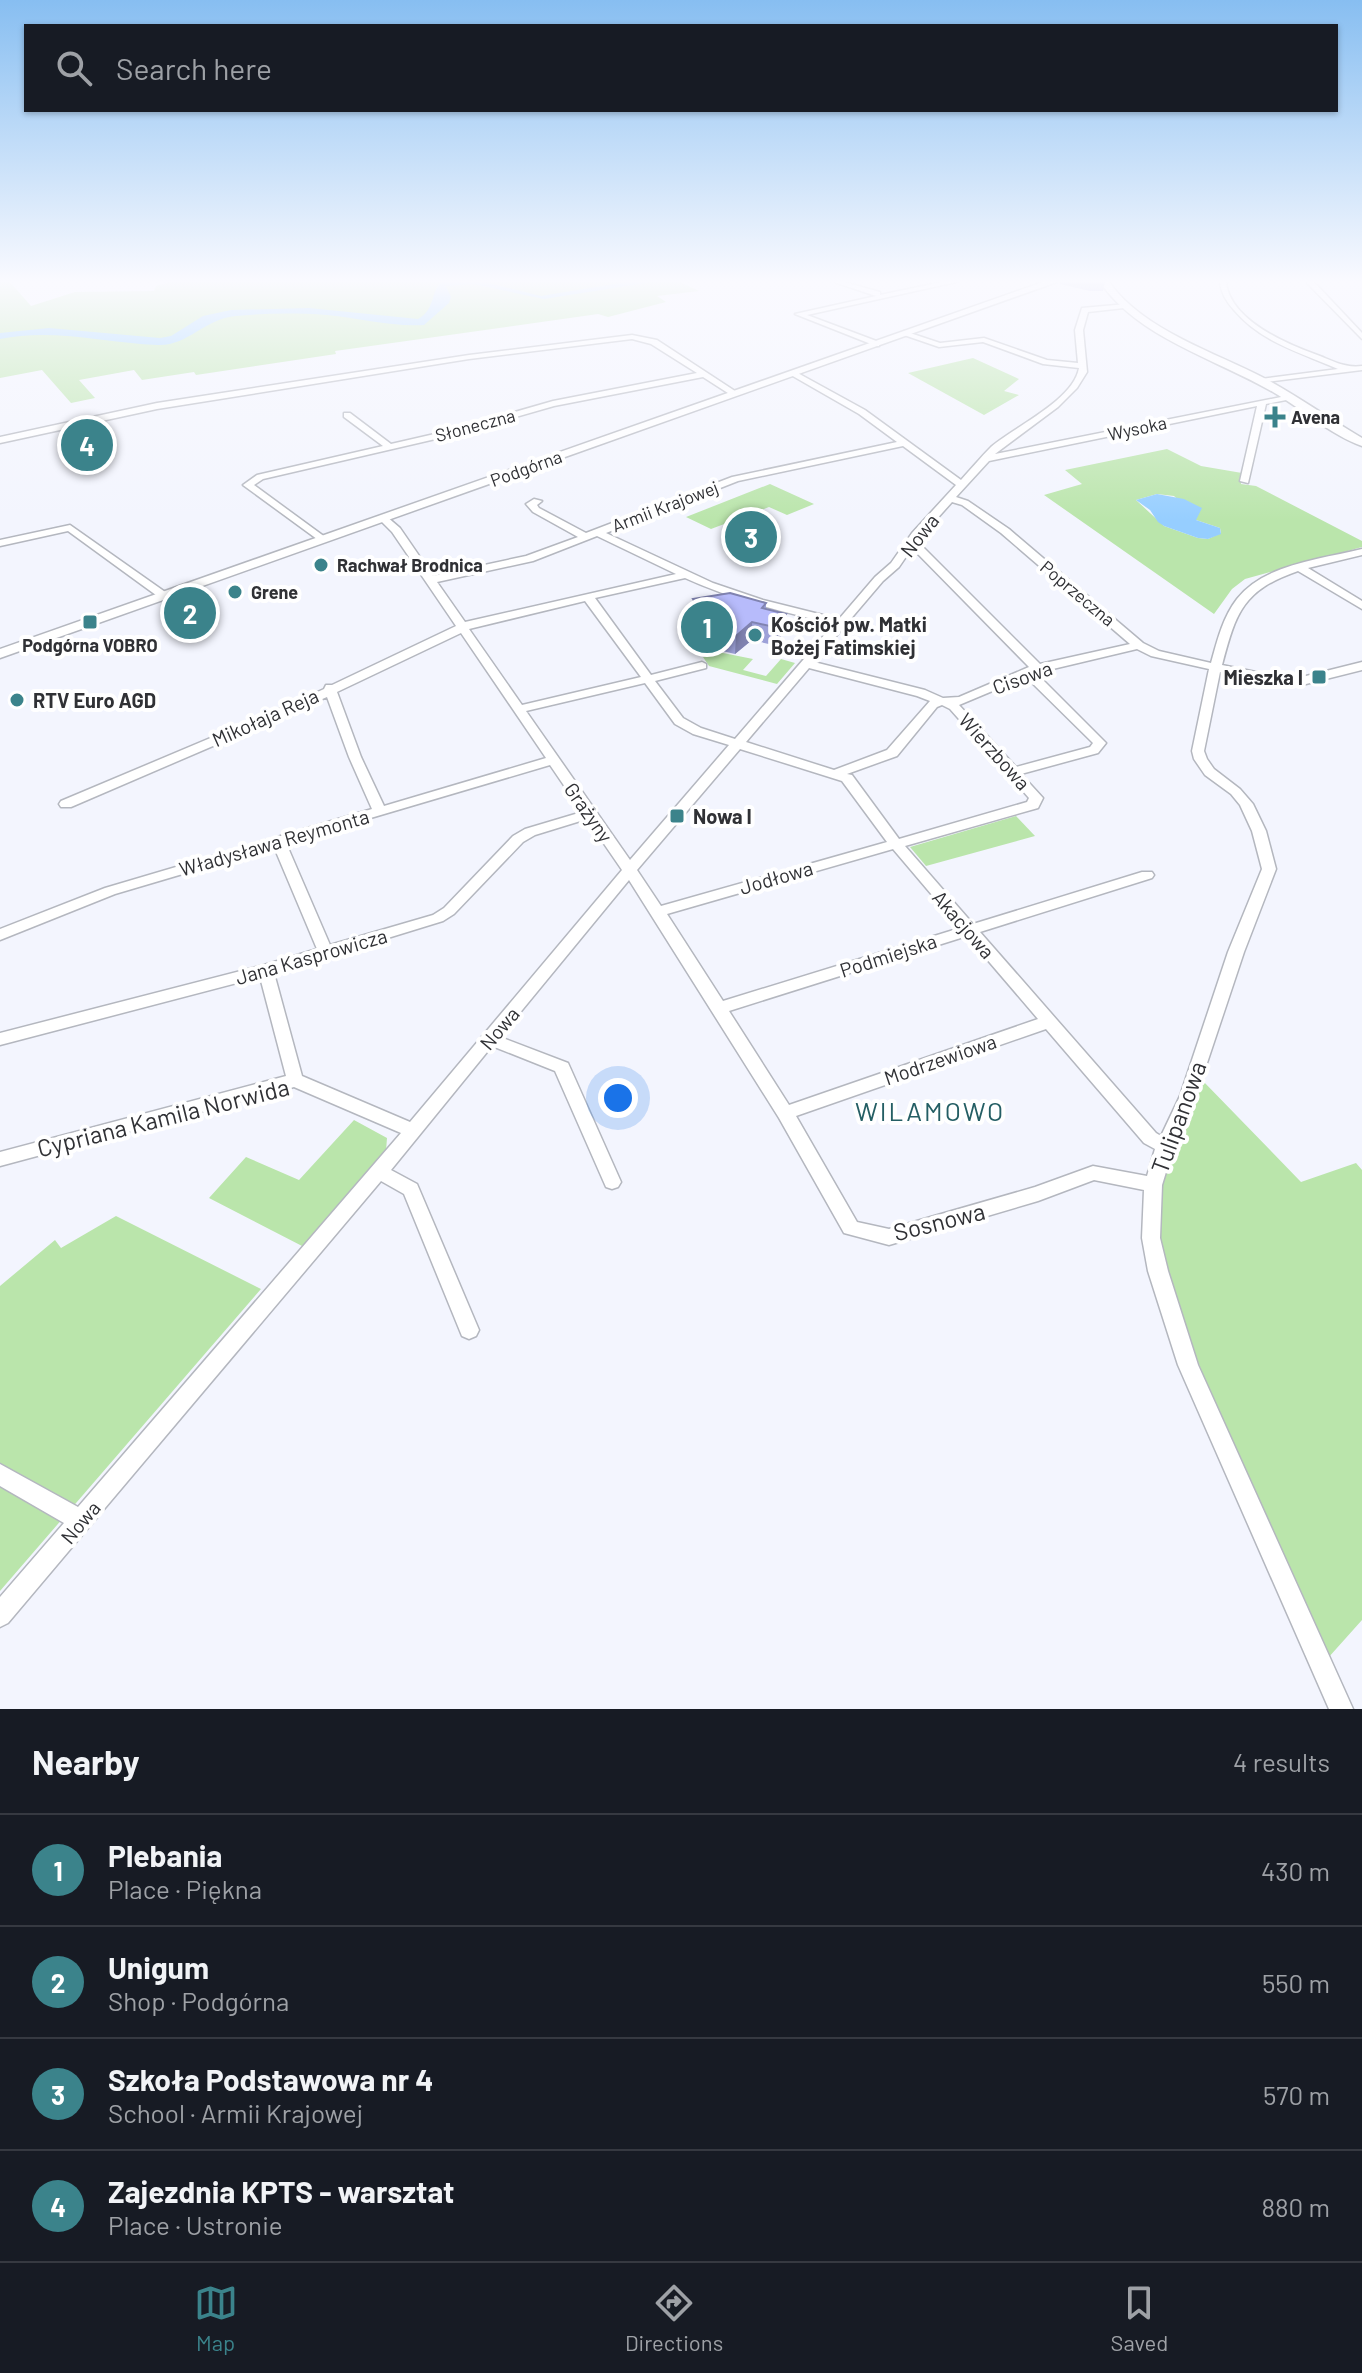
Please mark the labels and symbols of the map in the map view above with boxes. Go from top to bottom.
street label: Słoneczna [433,404,517,446]
place label: Avena [1291,406,1340,428]
marker: Avena [1266,408,1284,426]
street label: Wysoka [1105,411,1169,445]
pin: 4 [61,415,113,475]
street label: Podgórna [487,445,565,491]
street label: Armii Krajowej [609,476,721,536]
pin: 3 [725,507,777,567]
street label: Nowa [895,509,943,561]
place label: Rachwał Brodnica [337,554,483,576]
street label: Poprzeczna [1036,555,1120,631]
marker: Rachwał Brodnica [312,556,330,574]
place label: Grene [251,581,298,603]
pin: 2 [164,583,216,643]
marker: Grene [226,583,244,601]
pin: 1 [681,597,733,657]
place label: Kościół pw. Matki Bożej Fatimskiej [771,612,927,659]
marker: Podgórna VOBRO [81,613,99,631]
marker: Kościół pw. Matki Bożej Fatimskiej [746,626,764,644]
place label: Podgórna VOBRO [22,634,158,656]
street label: Cisowa [989,655,1055,699]
place label: Mieszka I [1224,665,1303,689]
marker: Mieszka I [1310,668,1328,686]
street label: Mikołaja Reja [208,683,322,751]
place label: RTV Euro AGD [33,688,156,712]
marker: RTV Euro AGD [8,691,26,709]
street label: Wierzbowa [954,708,1036,794]
street label: Grażyny [560,777,618,847]
street label: Władysława Reymonta [176,803,372,881]
place label: Nowa I [693,804,752,828]
marker: Nowa I [668,807,686,825]
street label: Jodłowa [737,855,815,899]
street label: Akacjowa [928,885,1000,963]
street label: Jana Kasprowicza [232,923,390,989]
street label: Podmiejska [837,928,939,982]
street label: Nowa [474,1002,524,1054]
street label: Modrzewiowa [881,1029,999,1089]
street label: Tulipanowa [1144,1057,1212,1177]
street label: Cypriana Kamila Norwida [34,1072,292,1162]
your location [598,1078,638,1118]
district label: WILAMOWO [855,1095,1005,1126]
street label: Sosnowa [890,1196,988,1246]
street label: Nowa [55,1496,105,1548]

